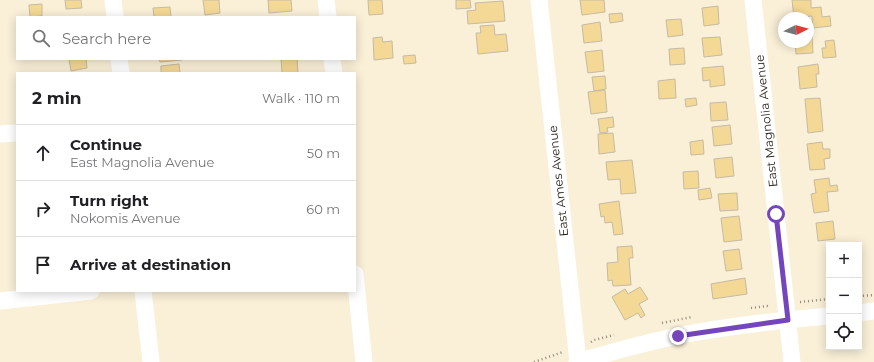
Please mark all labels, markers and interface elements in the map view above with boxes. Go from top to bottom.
north arrow [778,12,814,48]
search box [16,16,356,60]
icon: search [30,27,52,49]
text: Search here [62,29,151,48]
street label: East Magnolia Avenue [752,54,780,188]
text: 2 min [32,88,82,108]
text: Walk · 110 m [262,90,340,106]
street label: East Ames Avenue [545,125,571,237]
text: Continue [70,135,142,154]
icon: ahead [32,142,54,164]
text: 50 m [307,145,340,161]
text: East Magnolia Avenue [70,154,214,170]
text: Turn right [70,191,149,210]
icon: right [32,198,54,220]
text: 60 m [306,201,340,217]
route start [767,205,785,223]
text: Nokomis Avenue [70,210,180,226]
map controls [826,242,862,350]
button: + [826,242,862,278]
icon: arrive [32,254,54,276]
text: Arrive at destination [70,255,231,274]
button: − [826,278,862,314]
button: locate [826,314,862,350]
route end [669,327,687,345]

